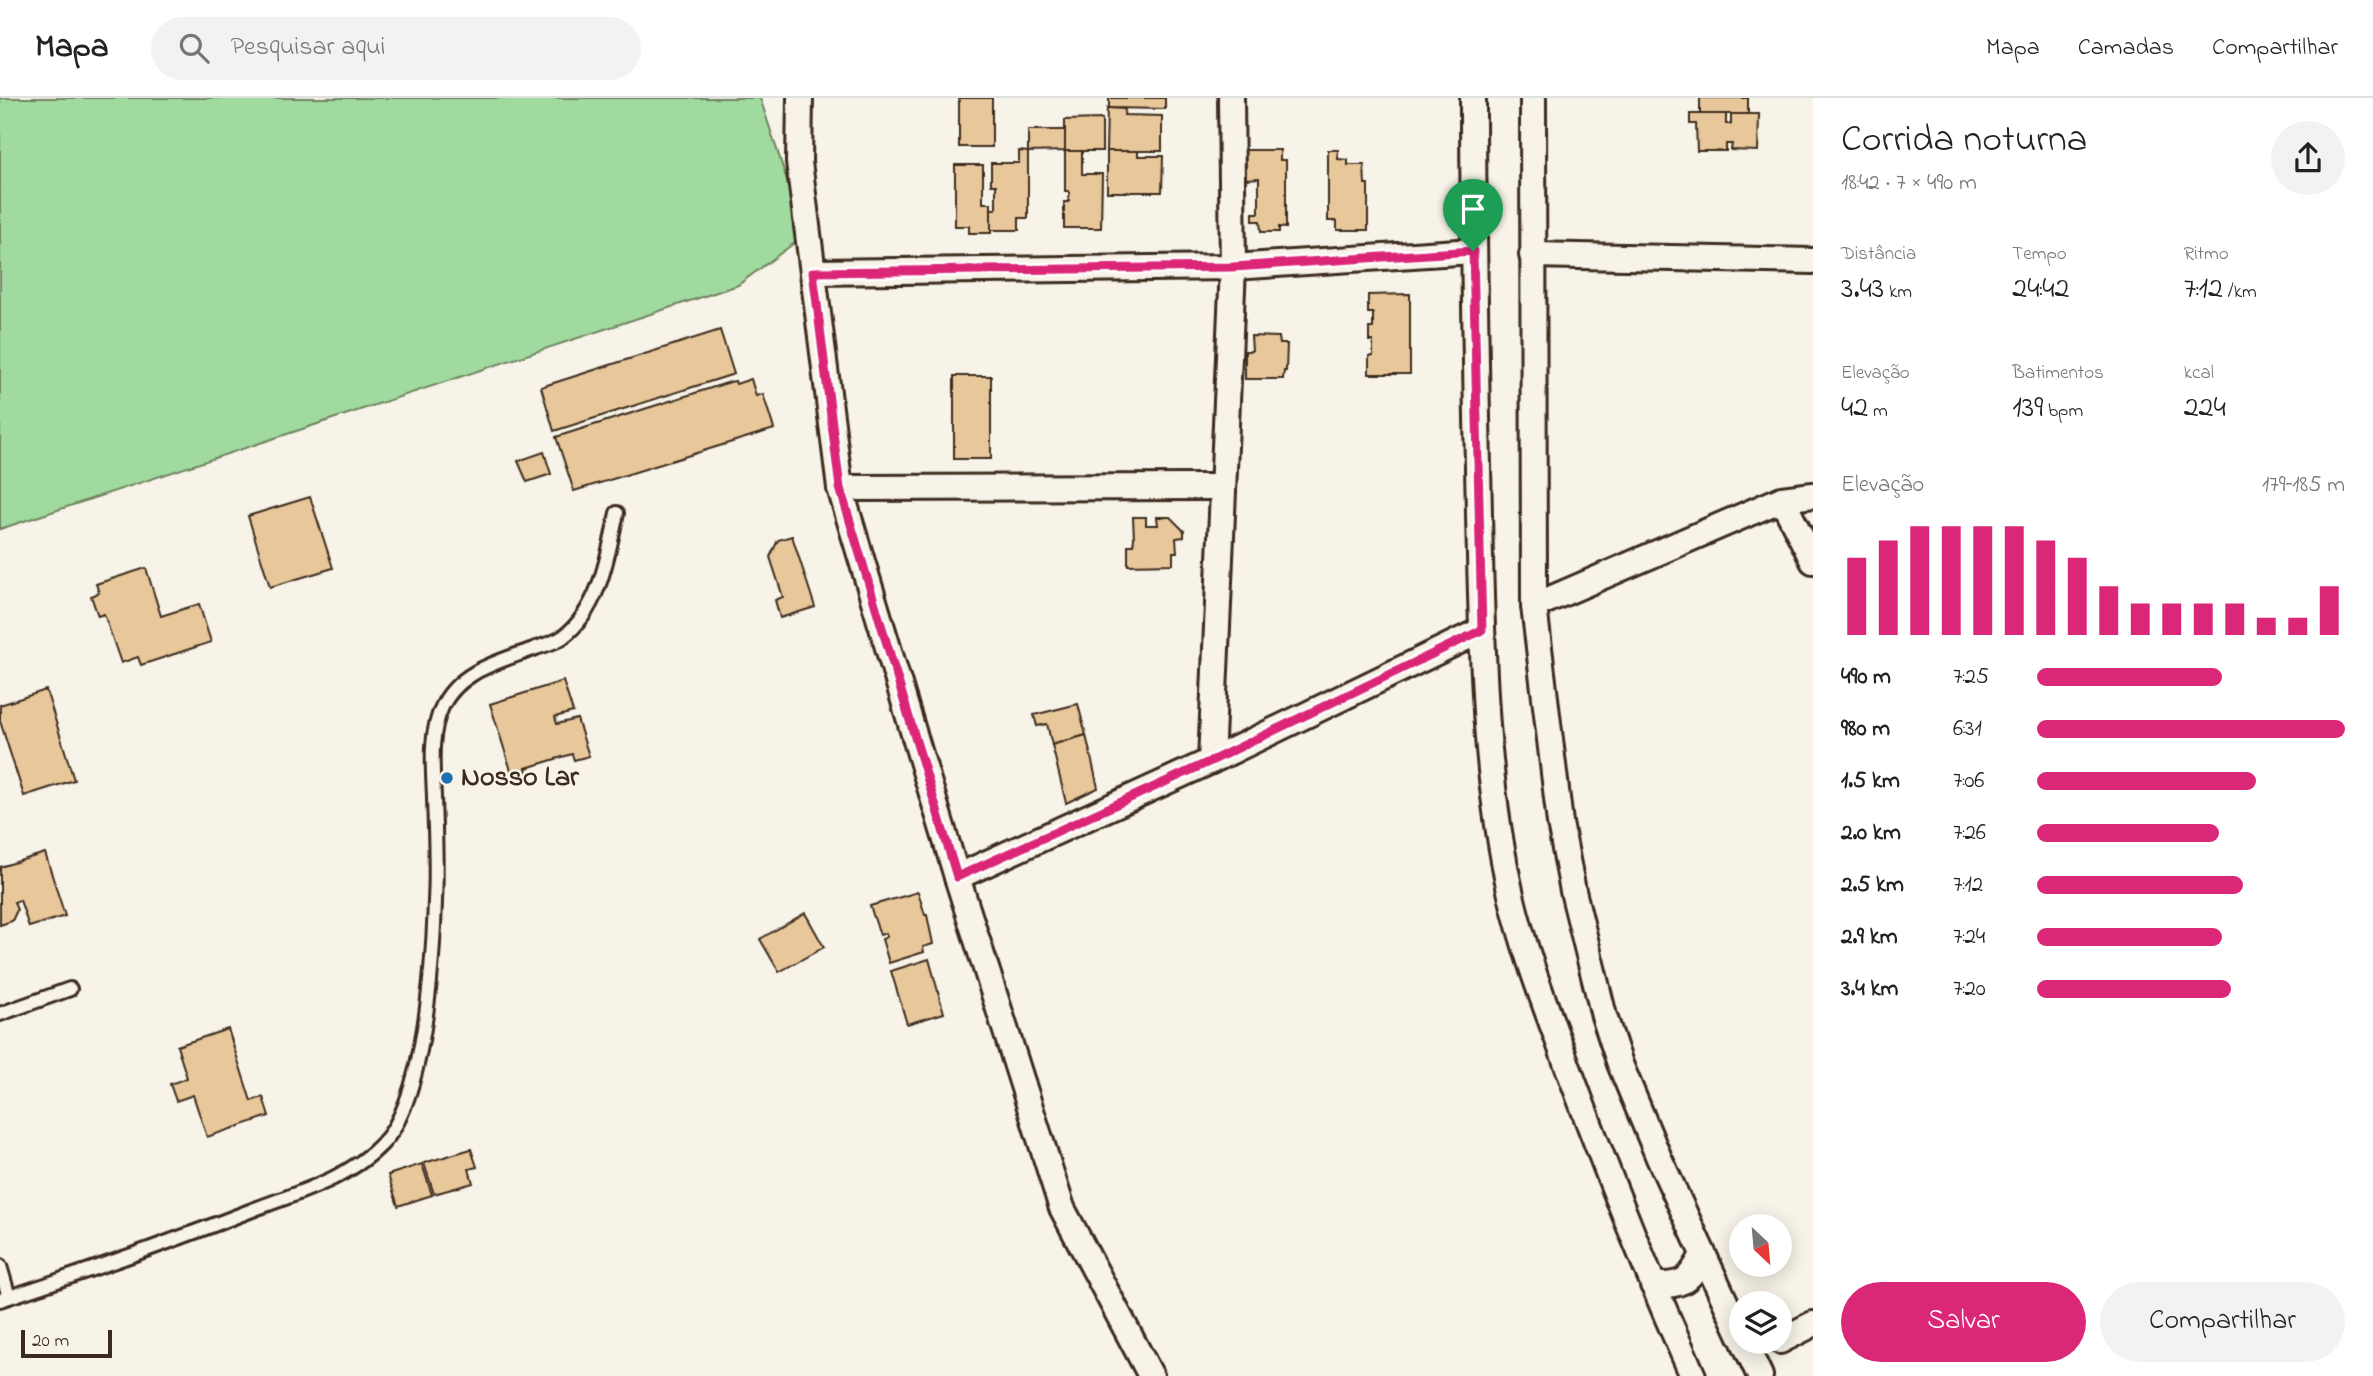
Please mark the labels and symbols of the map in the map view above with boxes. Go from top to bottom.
pin [1443,179,1503,251]
place label: Nosso Lar [461,758,580,799]
marker: Nosso Lar [439,770,455,786]
north arrow [1729,1214,1792,1278]
scale bar [21,1327,112,1359]

